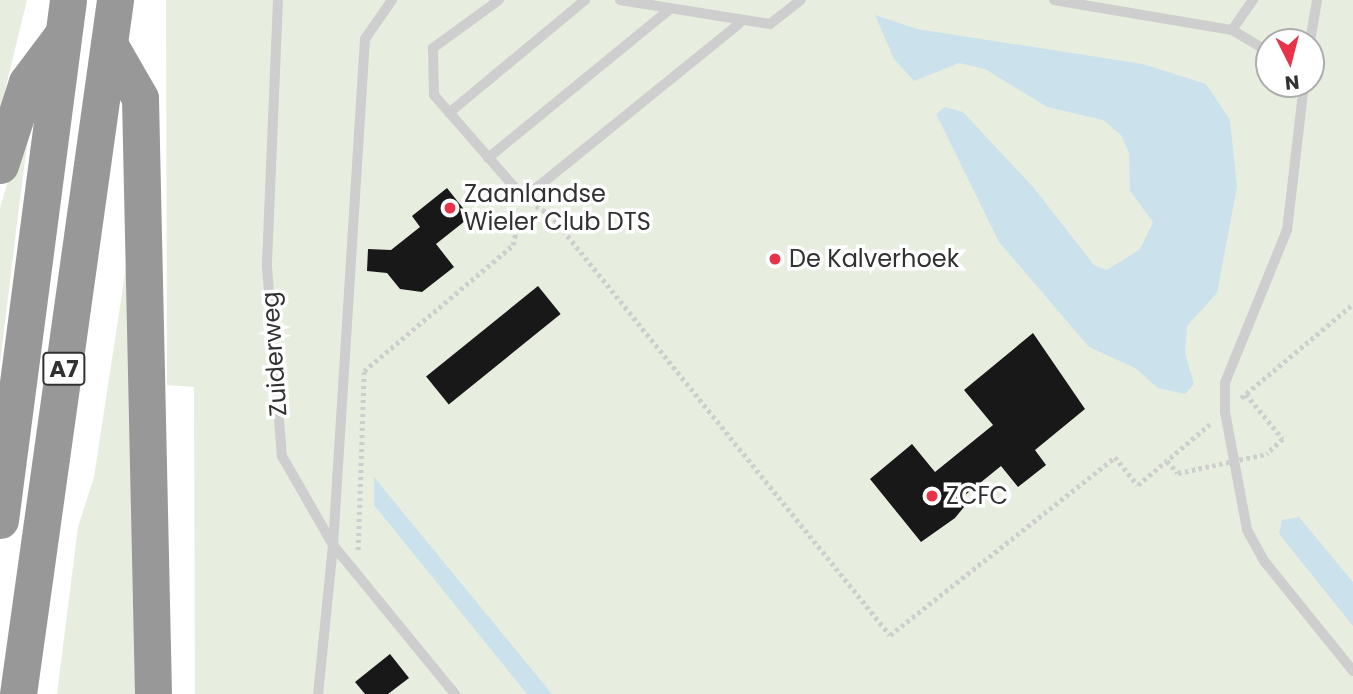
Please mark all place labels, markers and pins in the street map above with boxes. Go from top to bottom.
place label: Zaanlandse Wieler Club DTS [464,180,651,236]
marker: Zaanlandse Wieler Club DTS [442,200,458,216]
place label: De Kalverhoek [789,245,959,273]
marker: De Kalverhoek [767,251,783,267]
place label: ZCFC [946,482,1008,510]
marker: ZCFC [924,488,940,504]

